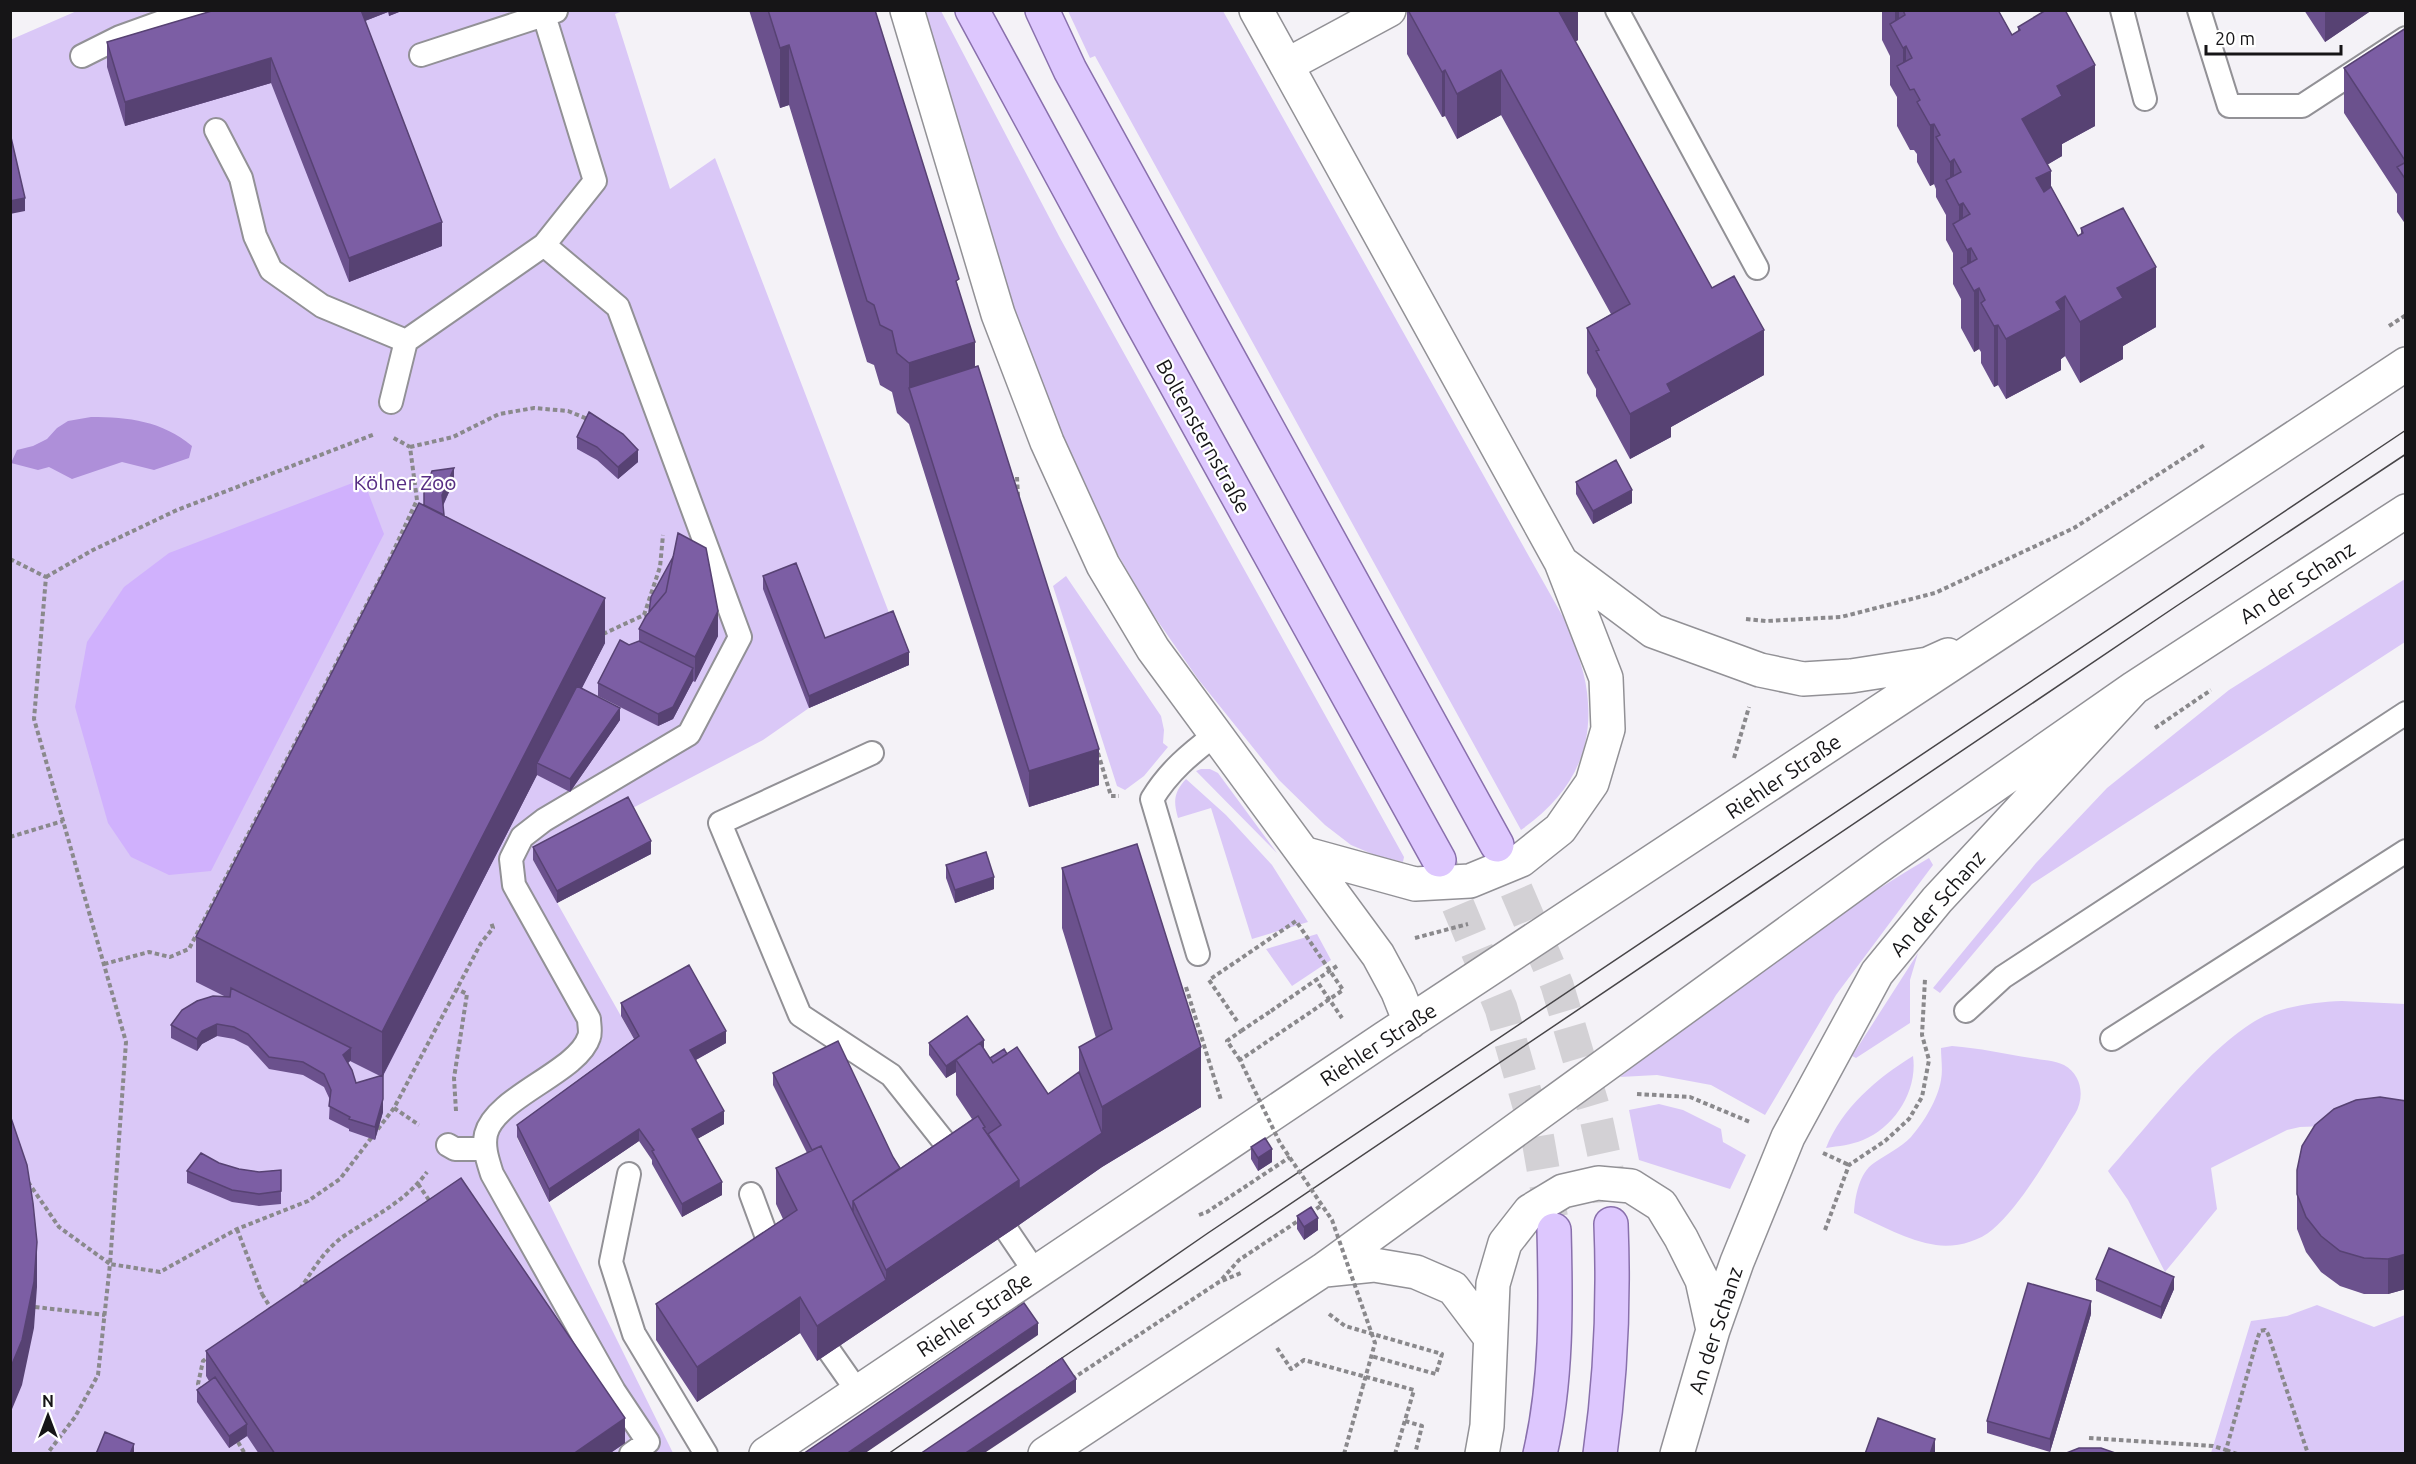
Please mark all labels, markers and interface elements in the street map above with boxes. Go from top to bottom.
scale bar [2206,18,2341,56]
text: 20 m [2215,28,2255,48]
street label: Boltensternstraße [1152,355,1256,517]
park label: Kölner Zoo [354,470,456,494]
street label: An der Schanz [2235,536,2359,628]
street label: Riehler Straße [1721,729,1845,823]
street label: An der Schanz [1885,845,1989,961]
street label: Riehler Straße [1315,997,1441,1091]
street label: An der Schanz [1683,1263,1747,1397]
street label: Riehler Straße [912,1267,1036,1361]
north arrow [18,1386,78,1446]
text: N [42,1392,54,1410]

